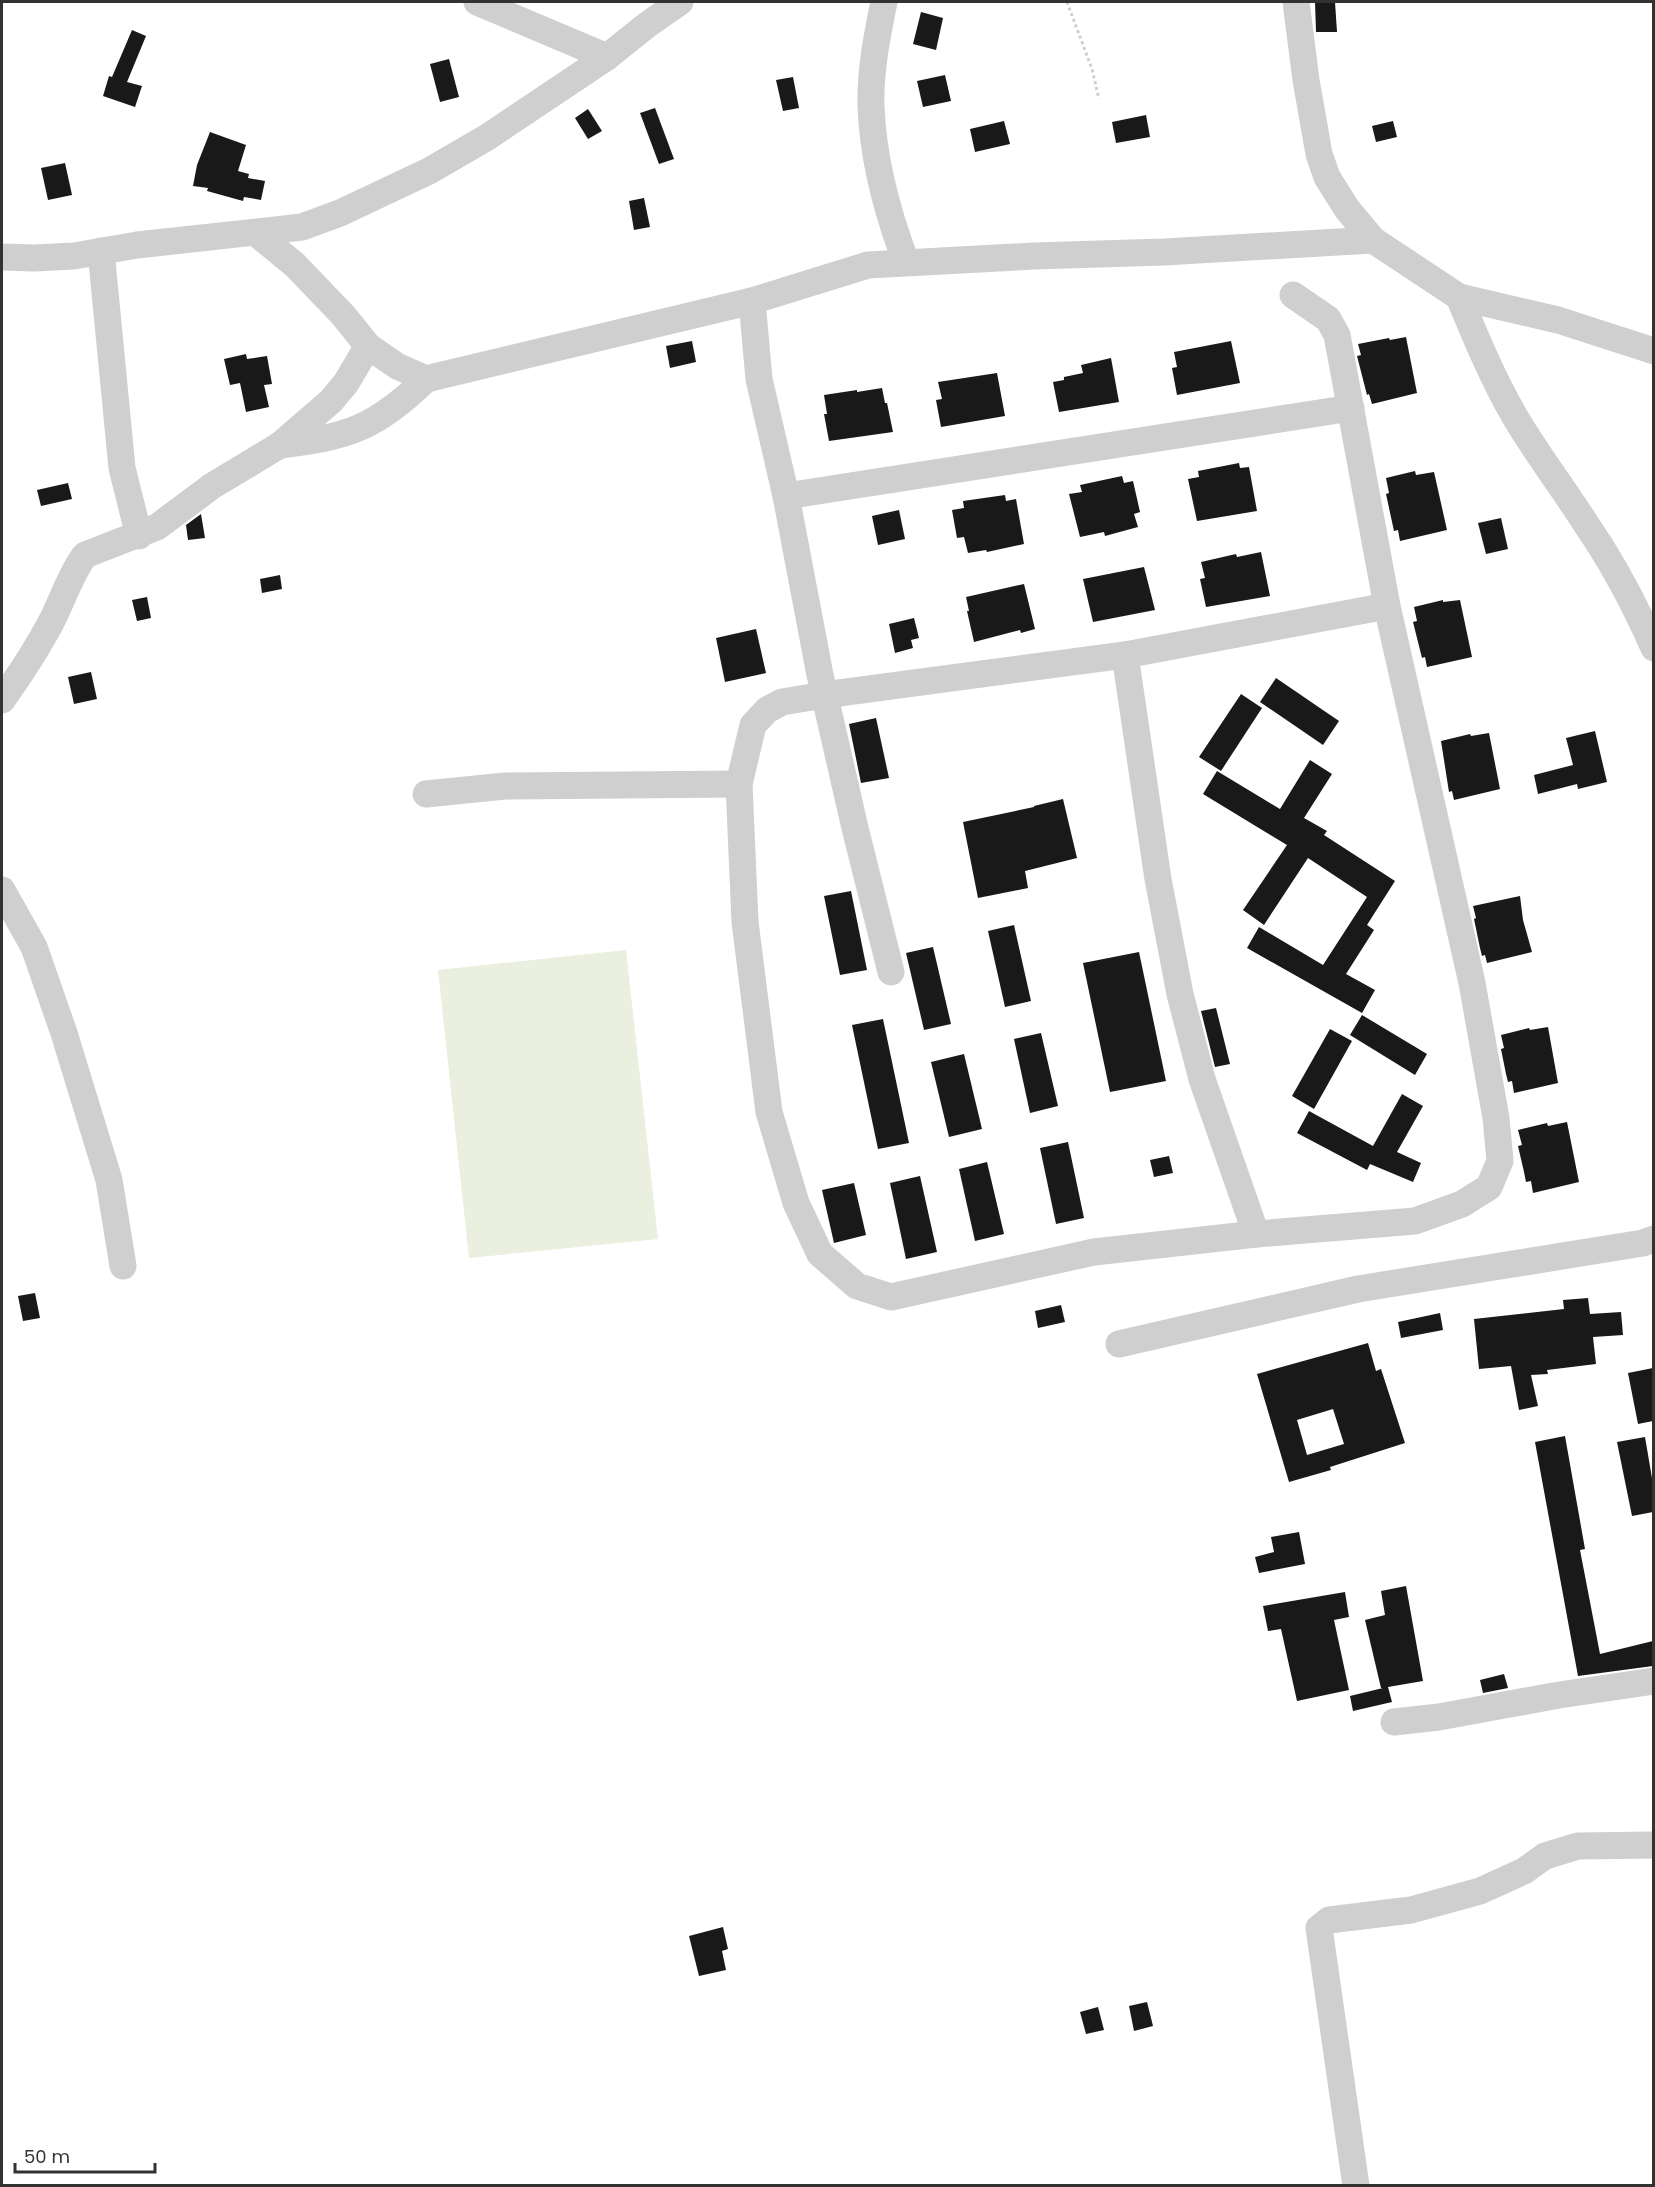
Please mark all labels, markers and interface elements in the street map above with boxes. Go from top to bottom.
scale bar [15,2136,154,2174]
text: 50 m [24,2144,70,2169]

